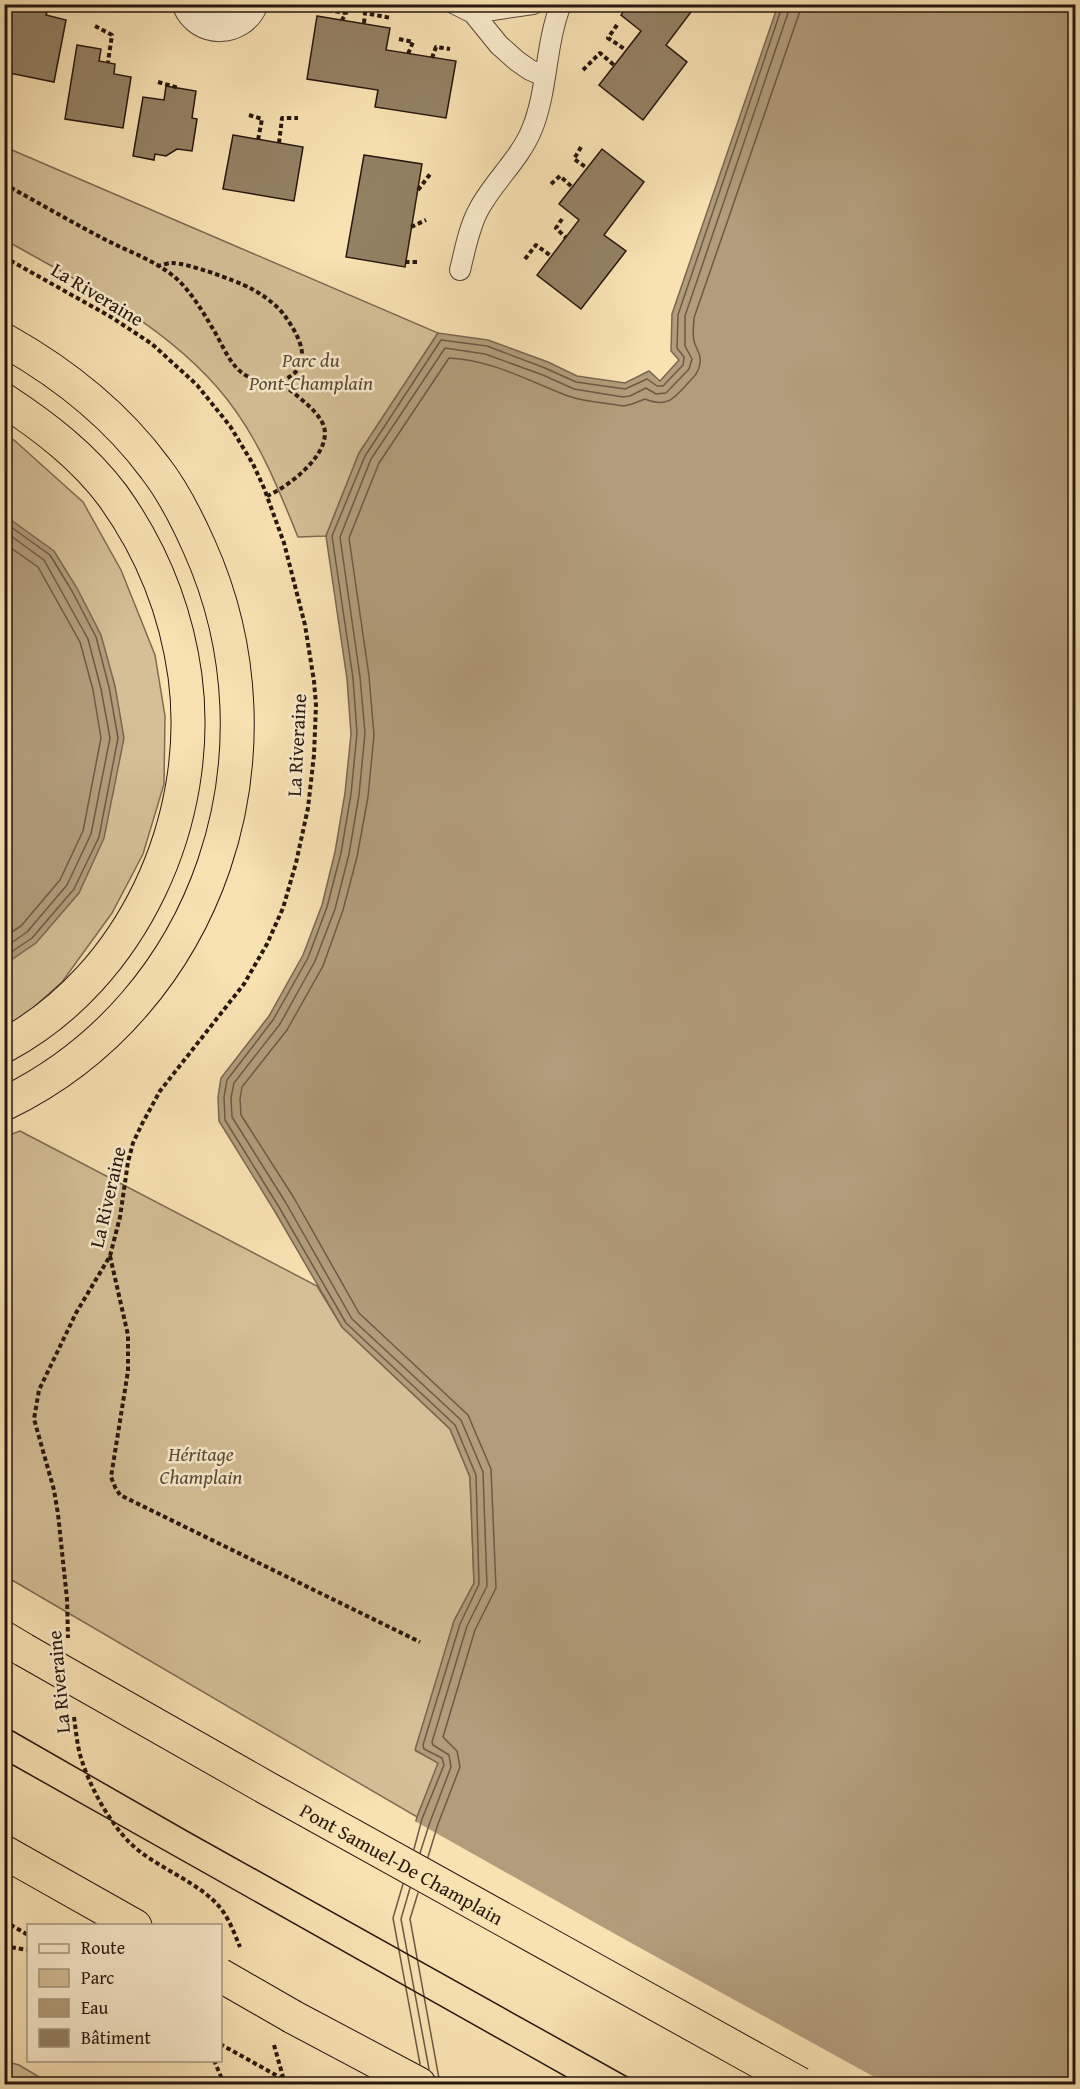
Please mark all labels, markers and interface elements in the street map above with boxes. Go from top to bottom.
street label: La Riveraine [46,255,150,333]
park label: Parc du Pont-Champlain [248,345,373,397]
street label: La Riveraine [279,693,313,797]
street label: La Riveraine [81,1143,133,1251]
park label: Héritage Champlain [160,1439,242,1491]
street label: La Riveraine [39,1629,77,1735]
street label: Pont Samuel-De Champlain [295,1795,509,1931]
legend [27,1924,222,2062]
text: Route [81,1934,125,1961]
text: Parc [81,1964,114,1991]
text: Eau [81,1994,109,2021]
text: Bâtiment [81,2024,151,2051]

